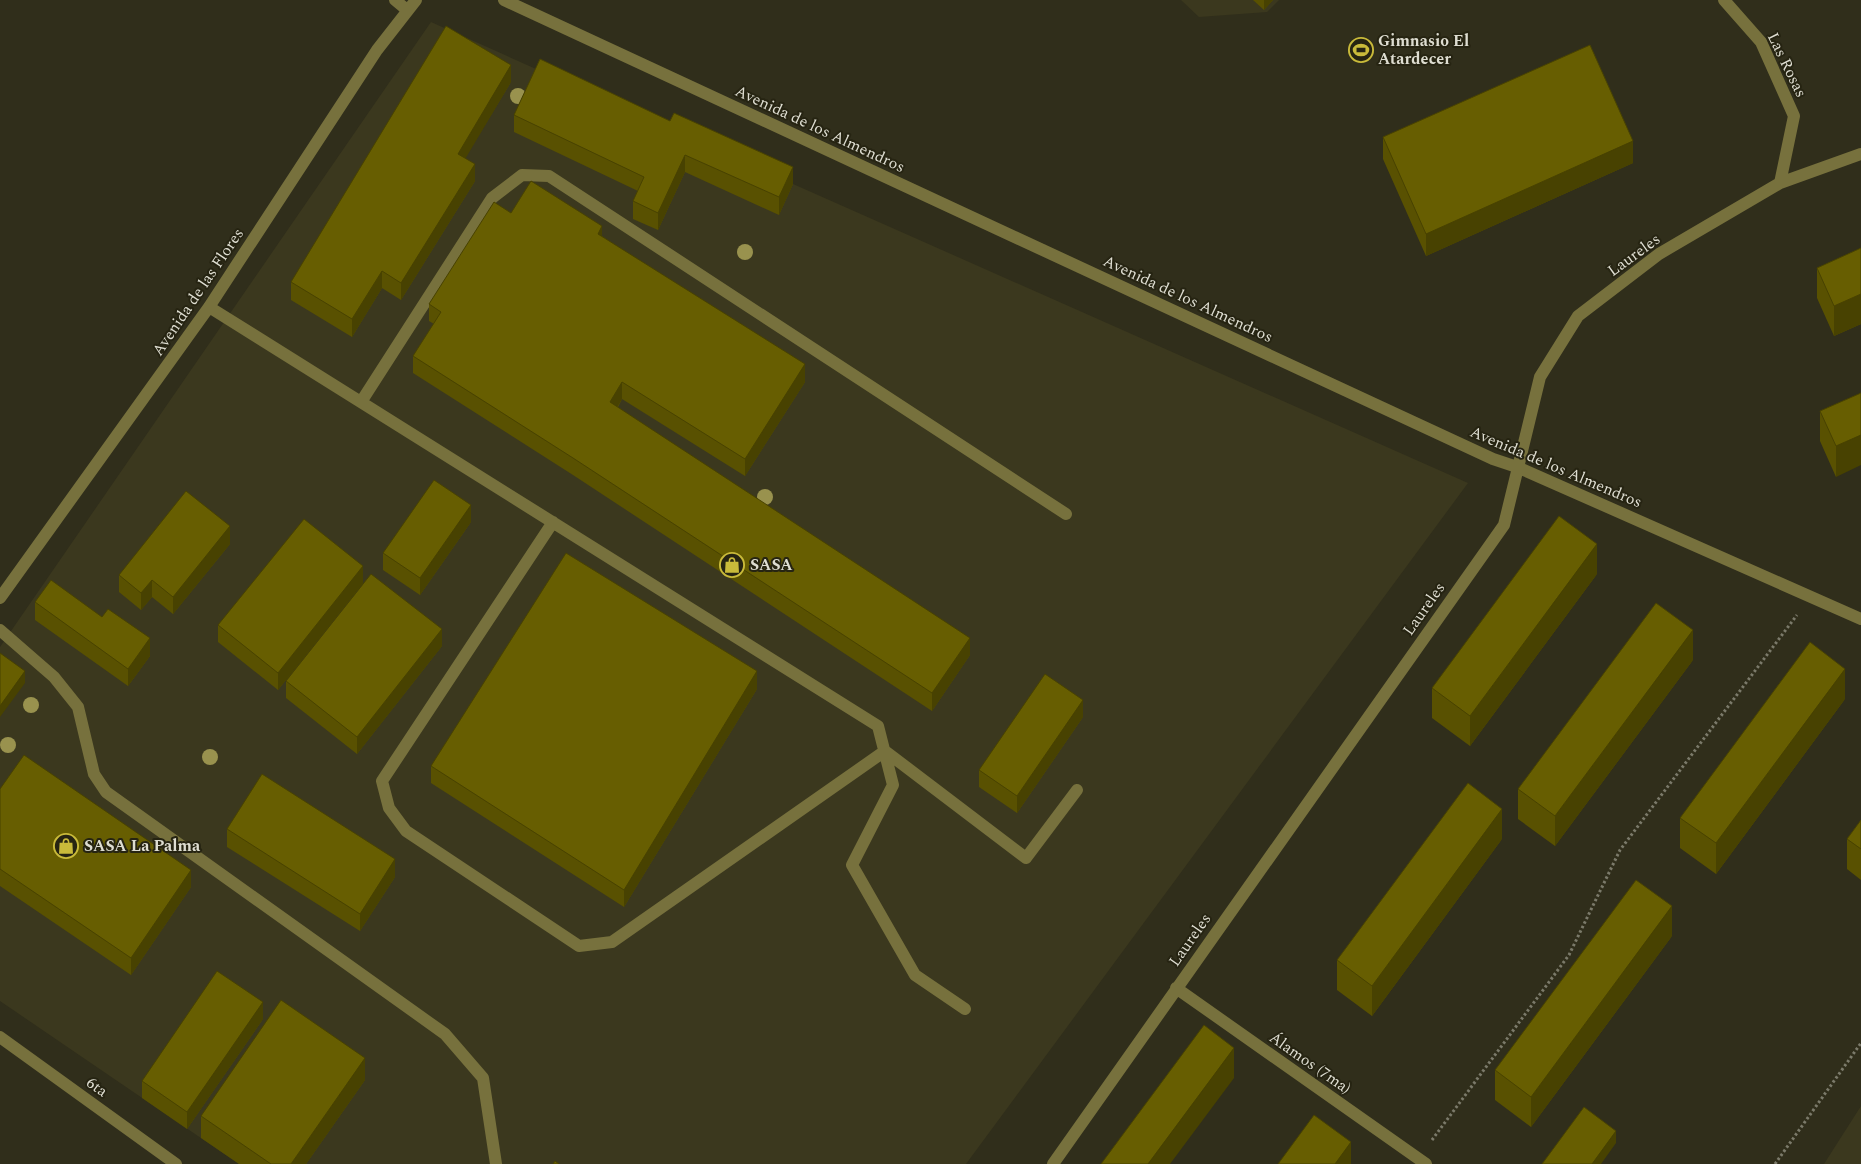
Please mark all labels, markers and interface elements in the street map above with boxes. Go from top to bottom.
street label: Las Rosas [1761,28,1813,102]
place label: Gimnasio El Atardecer [1378,29,1469,71]
sports icon: Gimnasio El Atardecer [1348,37,1374,63]
street label: Avenida de los Almendros [731,79,909,179]
street label: Avenida de las Flores [146,223,250,361]
street label: Laureles [1603,228,1665,282]
street label: Avenida de los Almendros [1099,249,1277,349]
street label: Avenida de los Almendros [1466,420,1646,514]
shop icon: SASA [719,552,745,578]
place label: SASA [750,553,793,577]
street label: Laureles [1397,577,1451,641]
shop icon: SASA La Palma [53,833,79,859]
place label: SASA La Palma [84,834,201,858]
street label: Laureles [1163,908,1217,972]
street label: Álamos (7ma) [1264,1026,1356,1100]
street label: 6ta [81,1071,113,1103]

